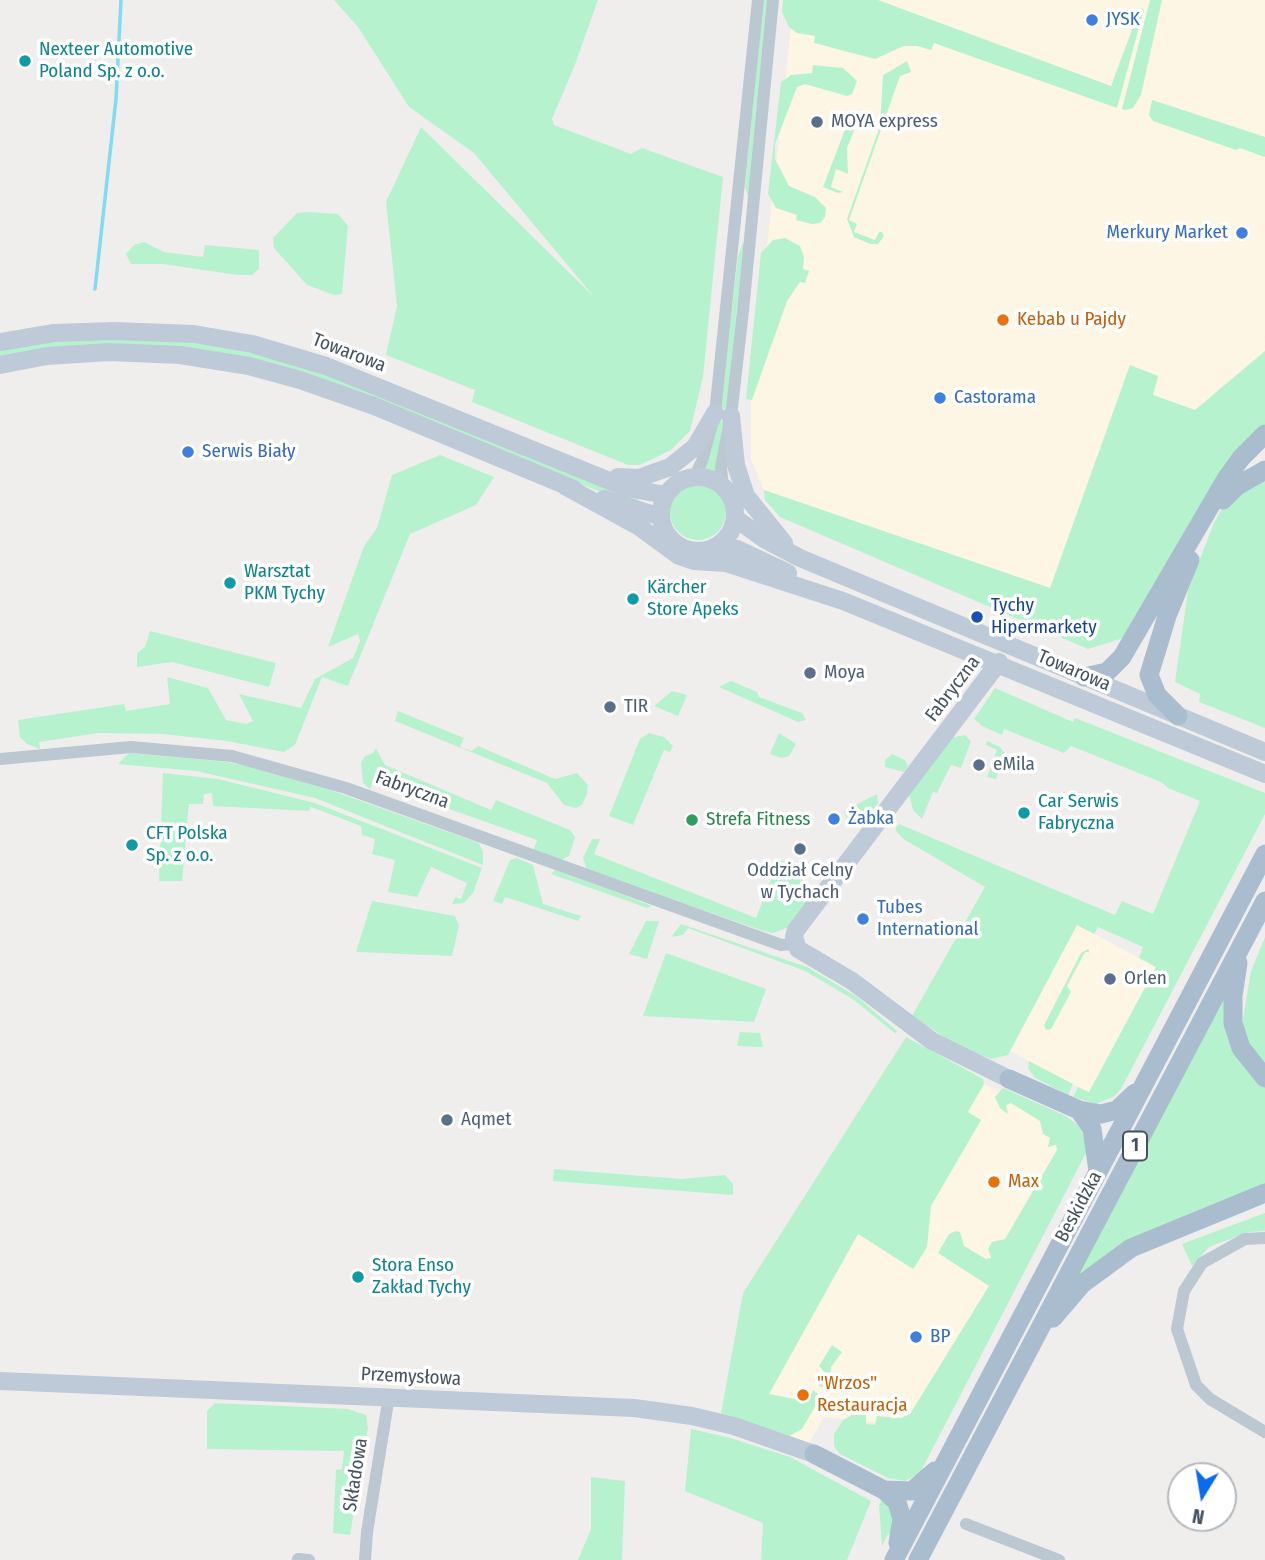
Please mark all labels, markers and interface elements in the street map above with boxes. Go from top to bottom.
place label: JYSK [1106,9,1140,31]
marker: JYSK [1084,12,1100,28]
place label: Nexteer Automotive Poland Sp. z o.o. [39,39,193,83]
marker: Nexteer Automotive Poland Sp. z o.o. [17,53,33,69]
place label: MOYA express [831,111,938,133]
marker: MOYA express [809,114,825,130]
place label: Merkury Market [1107,222,1228,244]
marker: Merkury Market [1234,225,1250,241]
place label: Kebab u Pajdy [1017,309,1126,331]
marker: Kebab u Pajdy [995,312,1011,328]
street label: Towarowa [309,329,389,377]
place label: Castorama [954,387,1036,409]
marker: Castorama [932,390,948,406]
place label: Serwis Biały [202,441,296,463]
marker: Serwis Biały [180,444,196,460]
place label: Warsztat PKM Tychy [244,561,325,605]
marker: Warsztat PKM Tychy [222,575,238,591]
place label: Kärcher Store Apeks [647,577,739,621]
marker: Kärcher Store Apeks [625,591,641,607]
place label: Tychy Hipermarkety [991,595,1097,639]
marker: Tychy Hipermarkety [969,609,985,625]
street label: Towarowa [1034,645,1114,697]
street label: Fabryczna [921,652,985,726]
place label: Moya [824,662,865,684]
marker: Moya [802,665,818,681]
place label: TIR [624,696,648,718]
marker: TIR [602,699,618,715]
place label: eMila [993,754,1035,776]
marker: eMila [971,757,987,773]
street label: Fabryczna [372,766,452,814]
place label: Car Serwis Fabryczna [1038,791,1119,835]
marker: Car Serwis Fabryczna [1016,805,1032,821]
place label: Żabka [848,808,894,830]
place label: Strefa Fitness [706,809,810,831]
marker: Żabka [826,811,842,827]
marker: Strefa Fitness [684,812,700,828]
place label: CFT Polska Sp. z o.o. [146,823,228,867]
marker: CFT Polska Sp. z o.o. [124,837,140,853]
marker: Oddział Celny w Tychach [792,841,808,857]
place label: Oddział Celny w Tychach [747,860,853,904]
place label: Tubes International [877,897,978,941]
marker: Tubes International [855,911,871,927]
place label: Orlen [1124,968,1167,990]
marker: Orlen [1102,971,1118,987]
place label: Aqmet [461,1109,511,1131]
marker: Aqmet [439,1112,455,1128]
road number: 1 [1123,1132,1147,1161]
street label: Beskidzka [1051,1168,1107,1246]
place label: Max [1008,1171,1039,1193]
marker: Max [986,1174,1002,1190]
place label: Stora Enso Zakład Tychy [372,1255,471,1299]
marker: Stora Enso Zakład Tychy [350,1269,366,1285]
place label: BP [930,1326,950,1348]
marker: BP [908,1329,924,1345]
street label: Przemysłowa [360,1363,462,1391]
place label: "Wrzos" Restauracja [817,1373,907,1417]
marker: "Wrzos" Restauracja [795,1387,811,1403]
street label: Składowa [339,1436,373,1514]
north arrow [1167,1462,1237,1532]
text: N [1191,1504,1206,1529]

